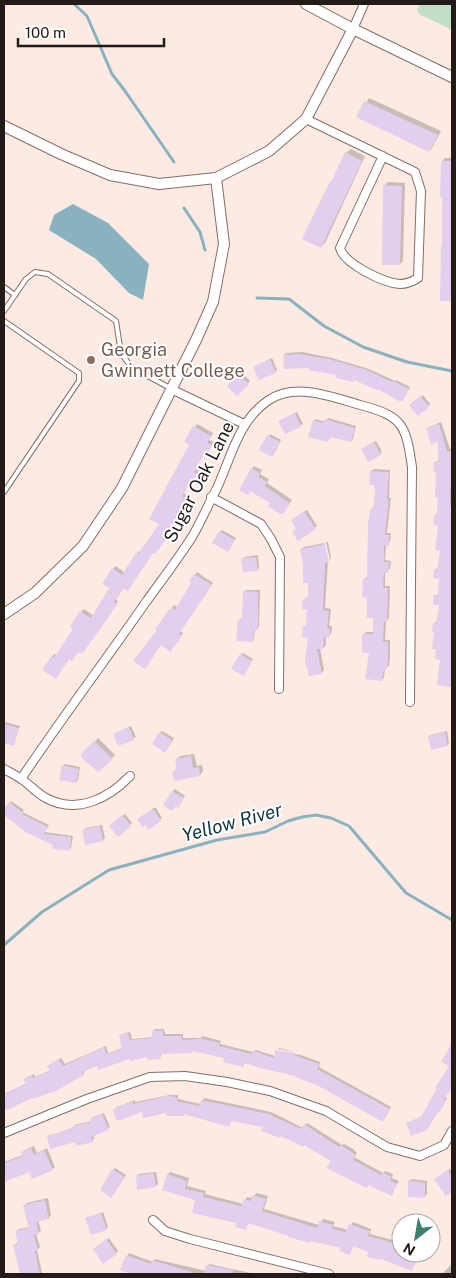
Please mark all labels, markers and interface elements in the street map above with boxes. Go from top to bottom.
scale bar [18,15,164,47]
text: 100 m [25,24,66,41]
place label: Georgia Gwinnett College [101,339,245,381]
marker: Georgia Gwinnett College [85,354,97,366]
street label: Sugar Oak Lane [159,418,238,546]
water label: Yellow River [179,798,285,846]
north arrow [391,1213,441,1263]
text: N [400,1239,418,1259]

